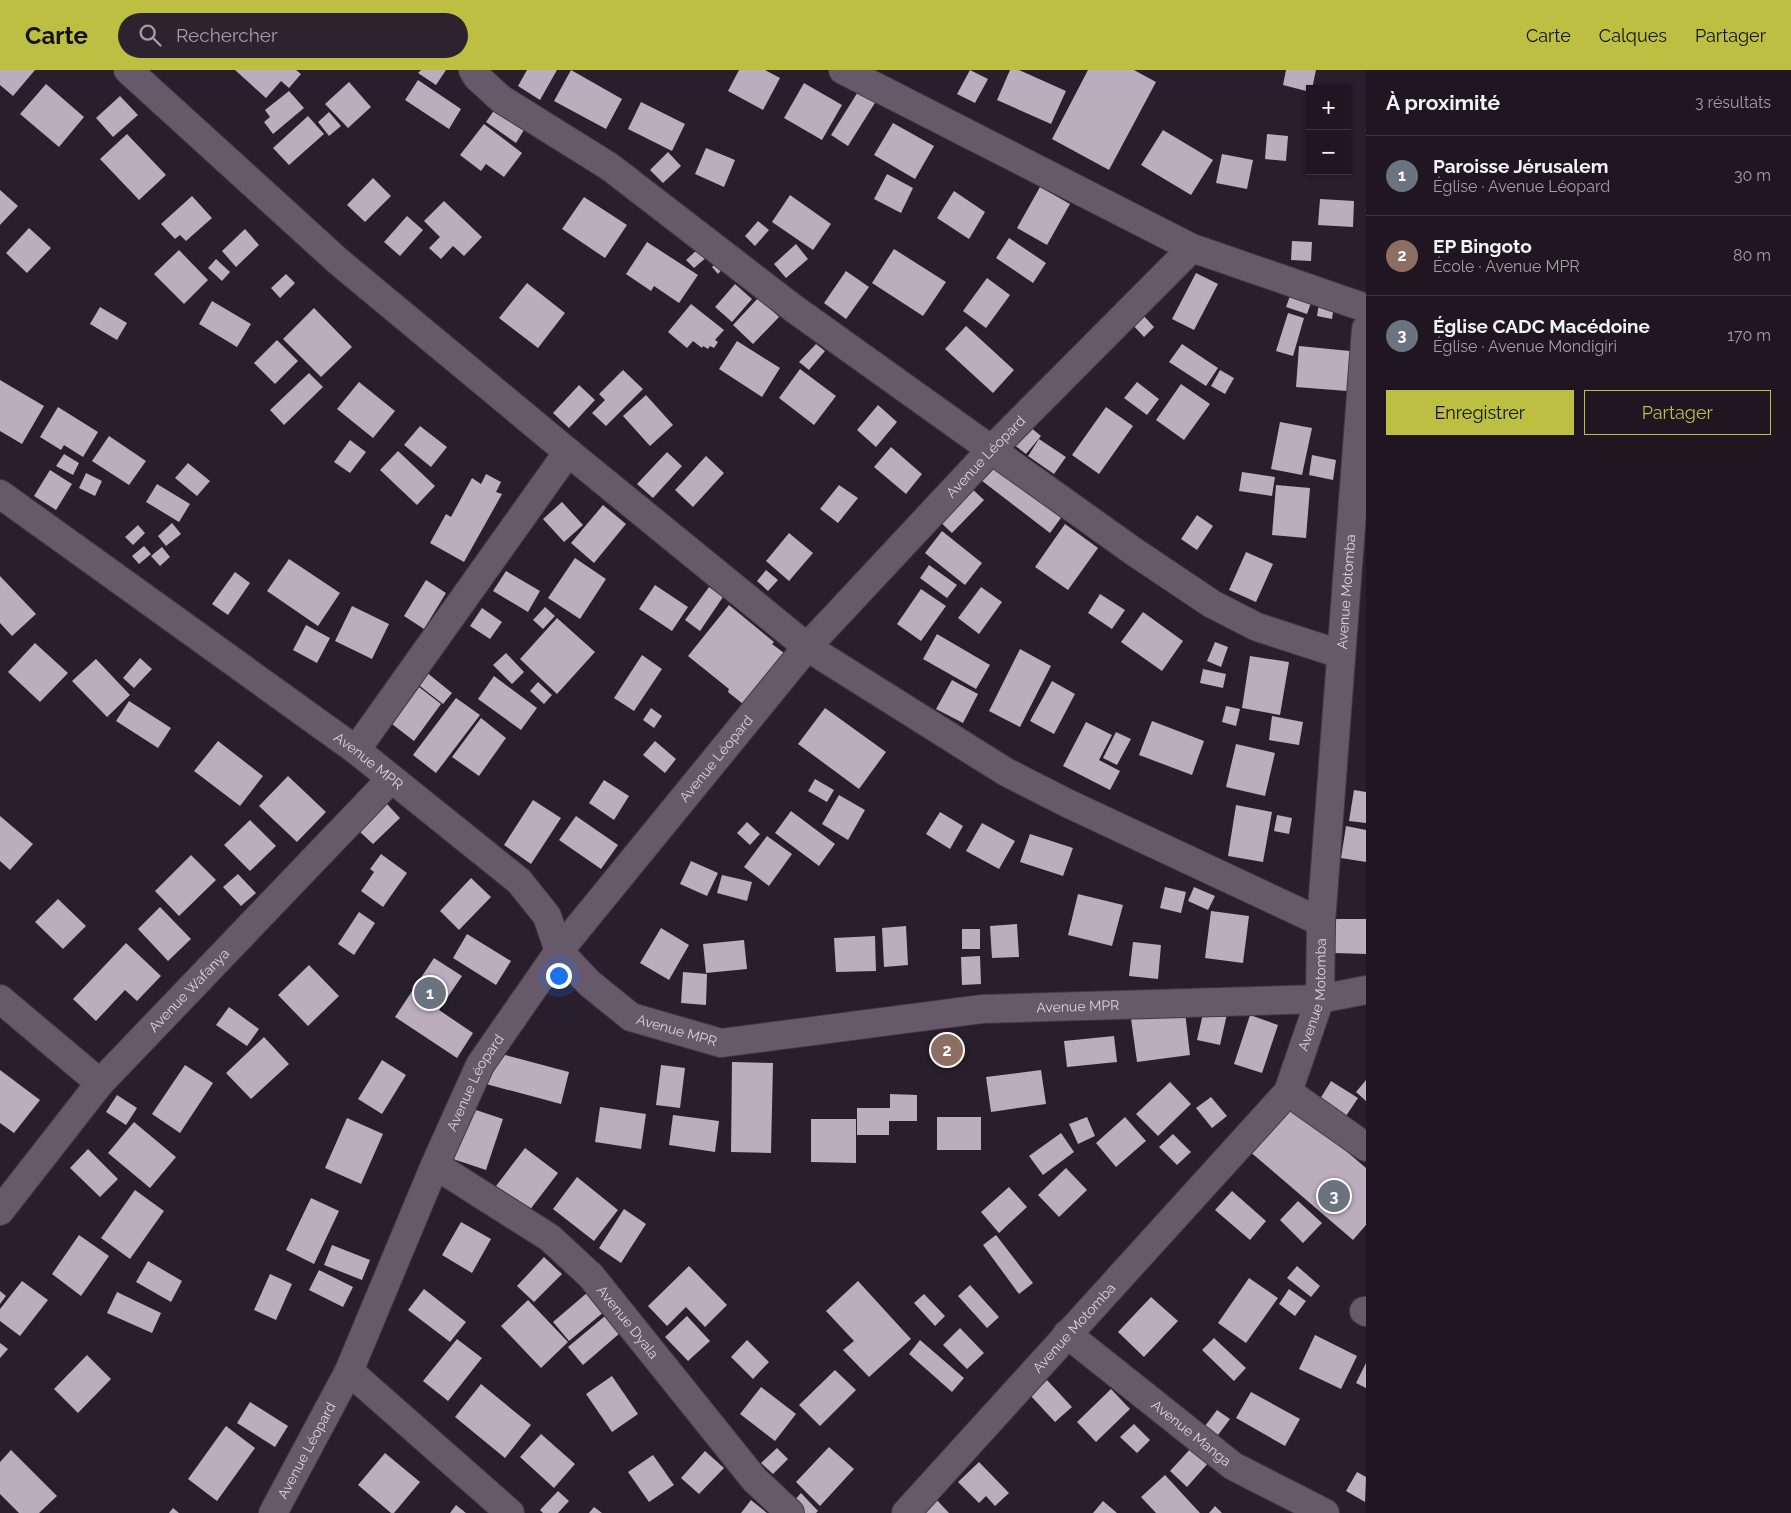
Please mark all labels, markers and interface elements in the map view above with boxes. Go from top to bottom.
search box [118,13,468,58]
text: Carte [25,21,88,50]
icon: search [136,21,164,49]
text: Rechercher [176,24,278,46]
text: Carte [1526,25,1571,46]
text: Calques [1599,25,1667,46]
text: Partager [1695,25,1766,46]
map controls [1306,85,1351,175]
button: + [1306,85,1351,130]
text: À proximité [1386,90,1500,115]
text: 3 résultats [1695,93,1771,112]
button: − [1306,130,1351,175]
text: Paroisse Jérusalem [1433,155,1608,177]
text: 1 [1398,166,1406,185]
text: 30 m [1734,166,1771,185]
text: Église · Avenue Léopard [1433,177,1610,196]
text: EP Bingoto [1433,235,1532,257]
text: 2 [1397,246,1407,265]
text: 80 m [1733,246,1771,265]
text: École · Avenue MPR [1433,257,1580,276]
text: Église CADC Macédoine [1433,315,1650,337]
text: 3 [1398,326,1406,345]
text: 170 m [1727,326,1771,345]
text: Église · Avenue Mondigiri [1433,337,1617,356]
button: Enregistrer [1386,390,1574,435]
button: Partager [1584,390,1771,435]
street label: Avenue Léopard [943,412,1028,501]
street label: Avenue Motomba [1334,534,1358,650]
street label: Avenue Léopard [676,712,756,805]
street label: Avenue MPR [331,729,406,793]
street label: Avenue Motomba [1295,938,1329,1053]
street label: Avenue Wafanya [145,945,232,1035]
your location [546,963,572,989]
pin: 1 [414,974,446,1012]
street label: Avenue MPR [1036,997,1119,1015]
street label: Avenue MPR [635,1011,719,1049]
street label: Avenue Léopard [443,1031,507,1133]
pin: 2 [931,1031,963,1069]
pin: 3 [1318,1177,1350,1215]
street label: Avenue Motomba [1029,1280,1119,1376]
street label: Avenue Dyala [594,1282,662,1362]
street label: Avenue Manga [1148,1396,1234,1469]
street label: Avenue Léopard [274,1399,339,1501]

